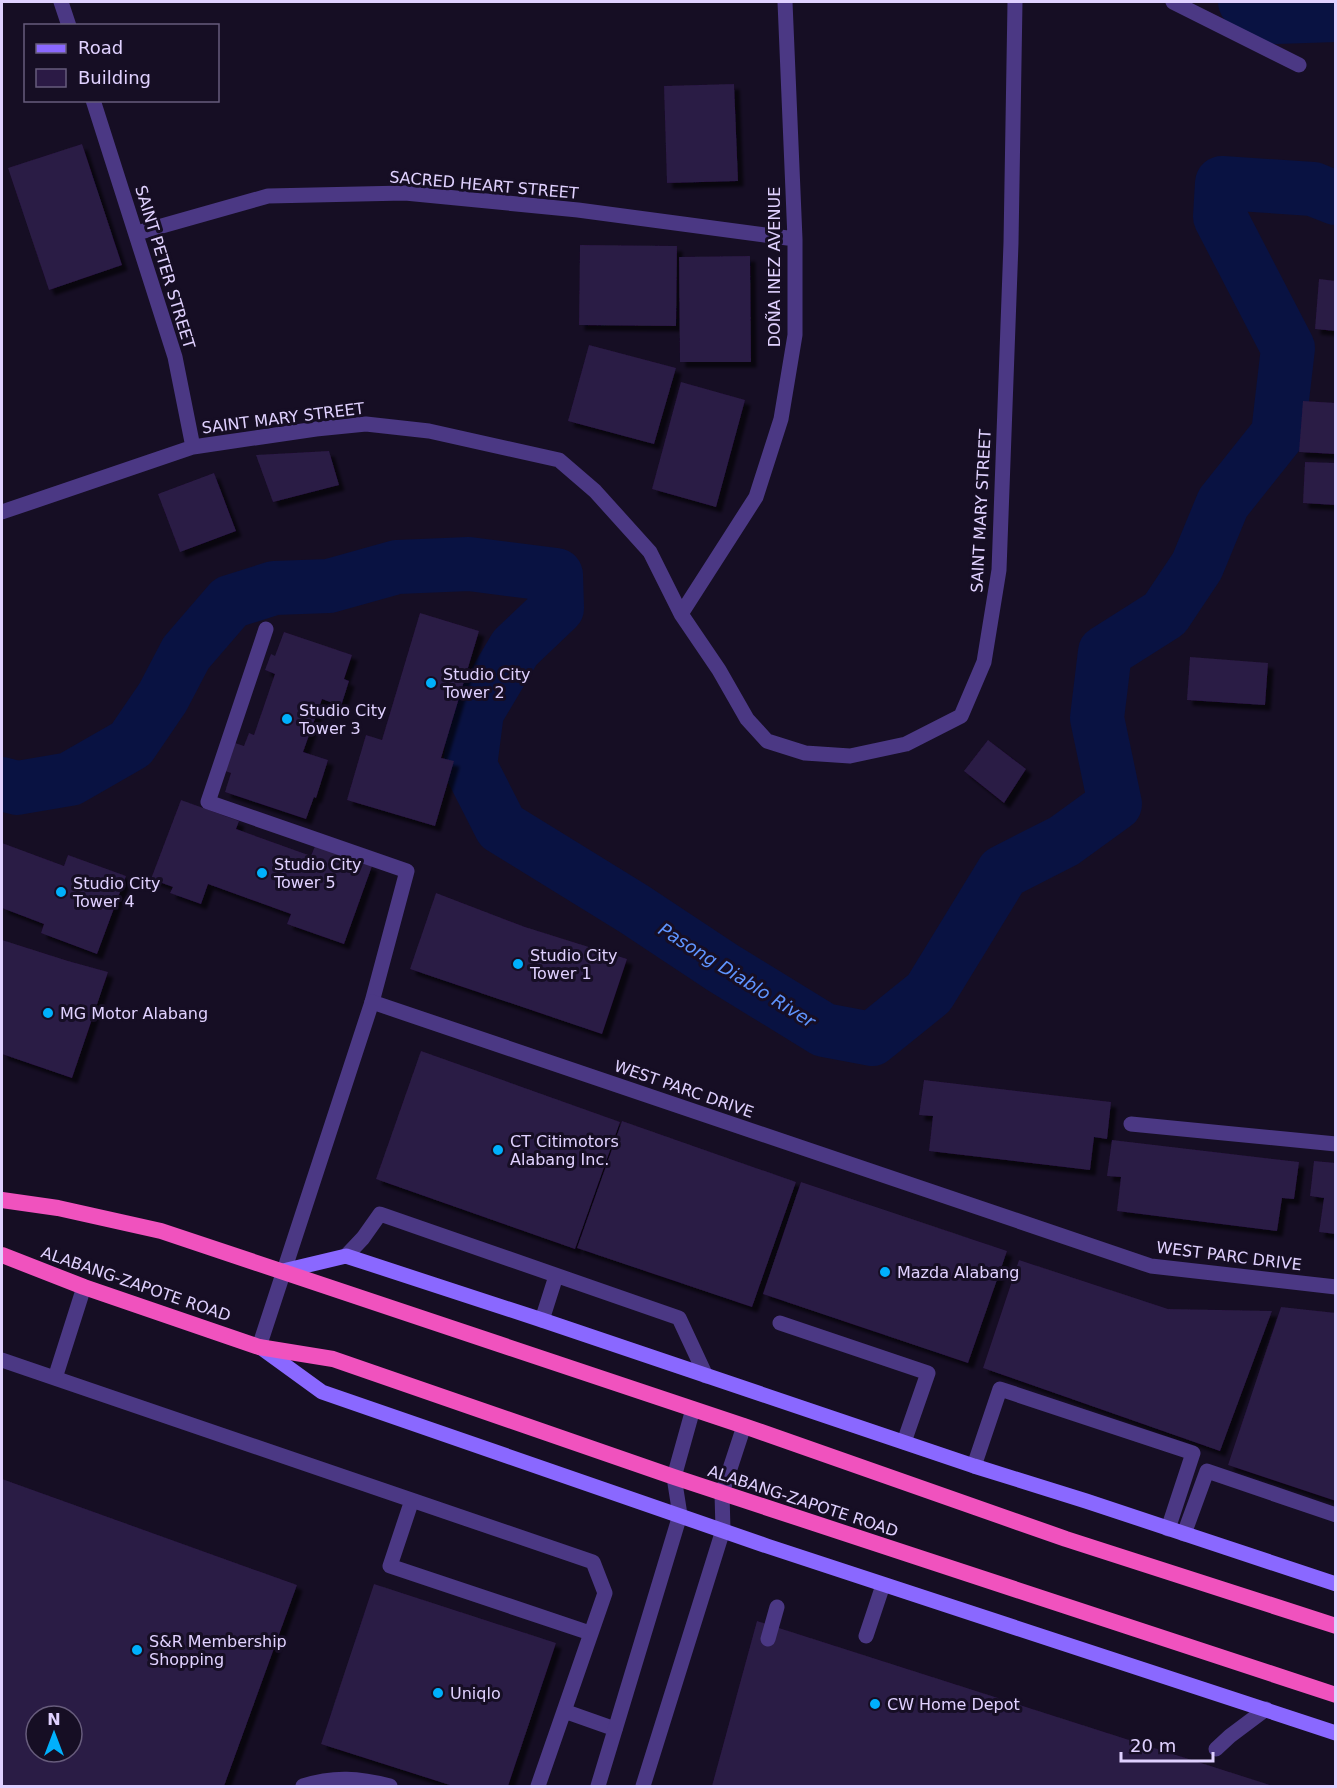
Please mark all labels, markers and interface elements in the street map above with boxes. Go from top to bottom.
legend [24,24,219,102]
text: Road [78,37,123,58]
text: Building [78,67,151,88]
street label: SACRED HEART STREET [389,167,580,203]
street label: SAINT PETER STREET [131,183,199,351]
street label: DOÑA INEZ AVENUE [765,187,784,347]
street label: SAINT MARY STREET [201,399,366,437]
street label: SAINT MARY STREET [967,429,995,593]
place label: Studio City Tower 2 [442,665,530,702]
marker: Studio City Tower 2 [424,676,438,690]
place label: Studio City Tower 3 [298,701,386,738]
marker: Studio City Tower 3 [280,712,294,726]
place label: Studio City Tower 5 [273,855,361,892]
marker: Studio City Tower 5 [255,866,269,880]
place label: Studio City Tower 4 [72,874,160,911]
marker: Studio City Tower 4 [54,885,68,899]
water label: Pasong Diablo River [655,918,820,1033]
place label: Studio City Tower 1 [529,946,617,983]
marker: Studio City Tower 1 [511,957,525,971]
place label: MG Motor Alabang [60,1004,208,1023]
marker: MG Motor Alabang [41,1006,55,1020]
street label: WEST PARC DRIVE [612,1056,756,1122]
place label: CT Citimotors Alabang Inc. [510,1132,619,1169]
marker: CT Citimotors Alabang Inc. [491,1143,505,1157]
street label: WEST PARC DRIVE [1155,1238,1303,1274]
street label: ALABANG-ZAPOTE ROAD [39,1243,233,1325]
place label: Mazda Alabang [897,1263,1020,1282]
marker: Mazda Alabang [878,1265,892,1279]
street label: ALABANG-ZAPOTE ROAD [705,1461,901,1541]
place label: S&R Membership Shopping [149,1632,287,1669]
marker: S&R Membership Shopping [130,1643,144,1657]
place label: Uniqlo [450,1684,501,1703]
marker: Uniqlo [431,1686,445,1700]
place label: CW Home Depot [887,1695,1020,1714]
marker: CW Home Depot [868,1697,882,1711]
north arrow [24,1704,84,1764]
text: N [47,1710,61,1729]
scale bar [1121,1725,1212,1763]
text: 20 m [1130,1735,1176,1756]

